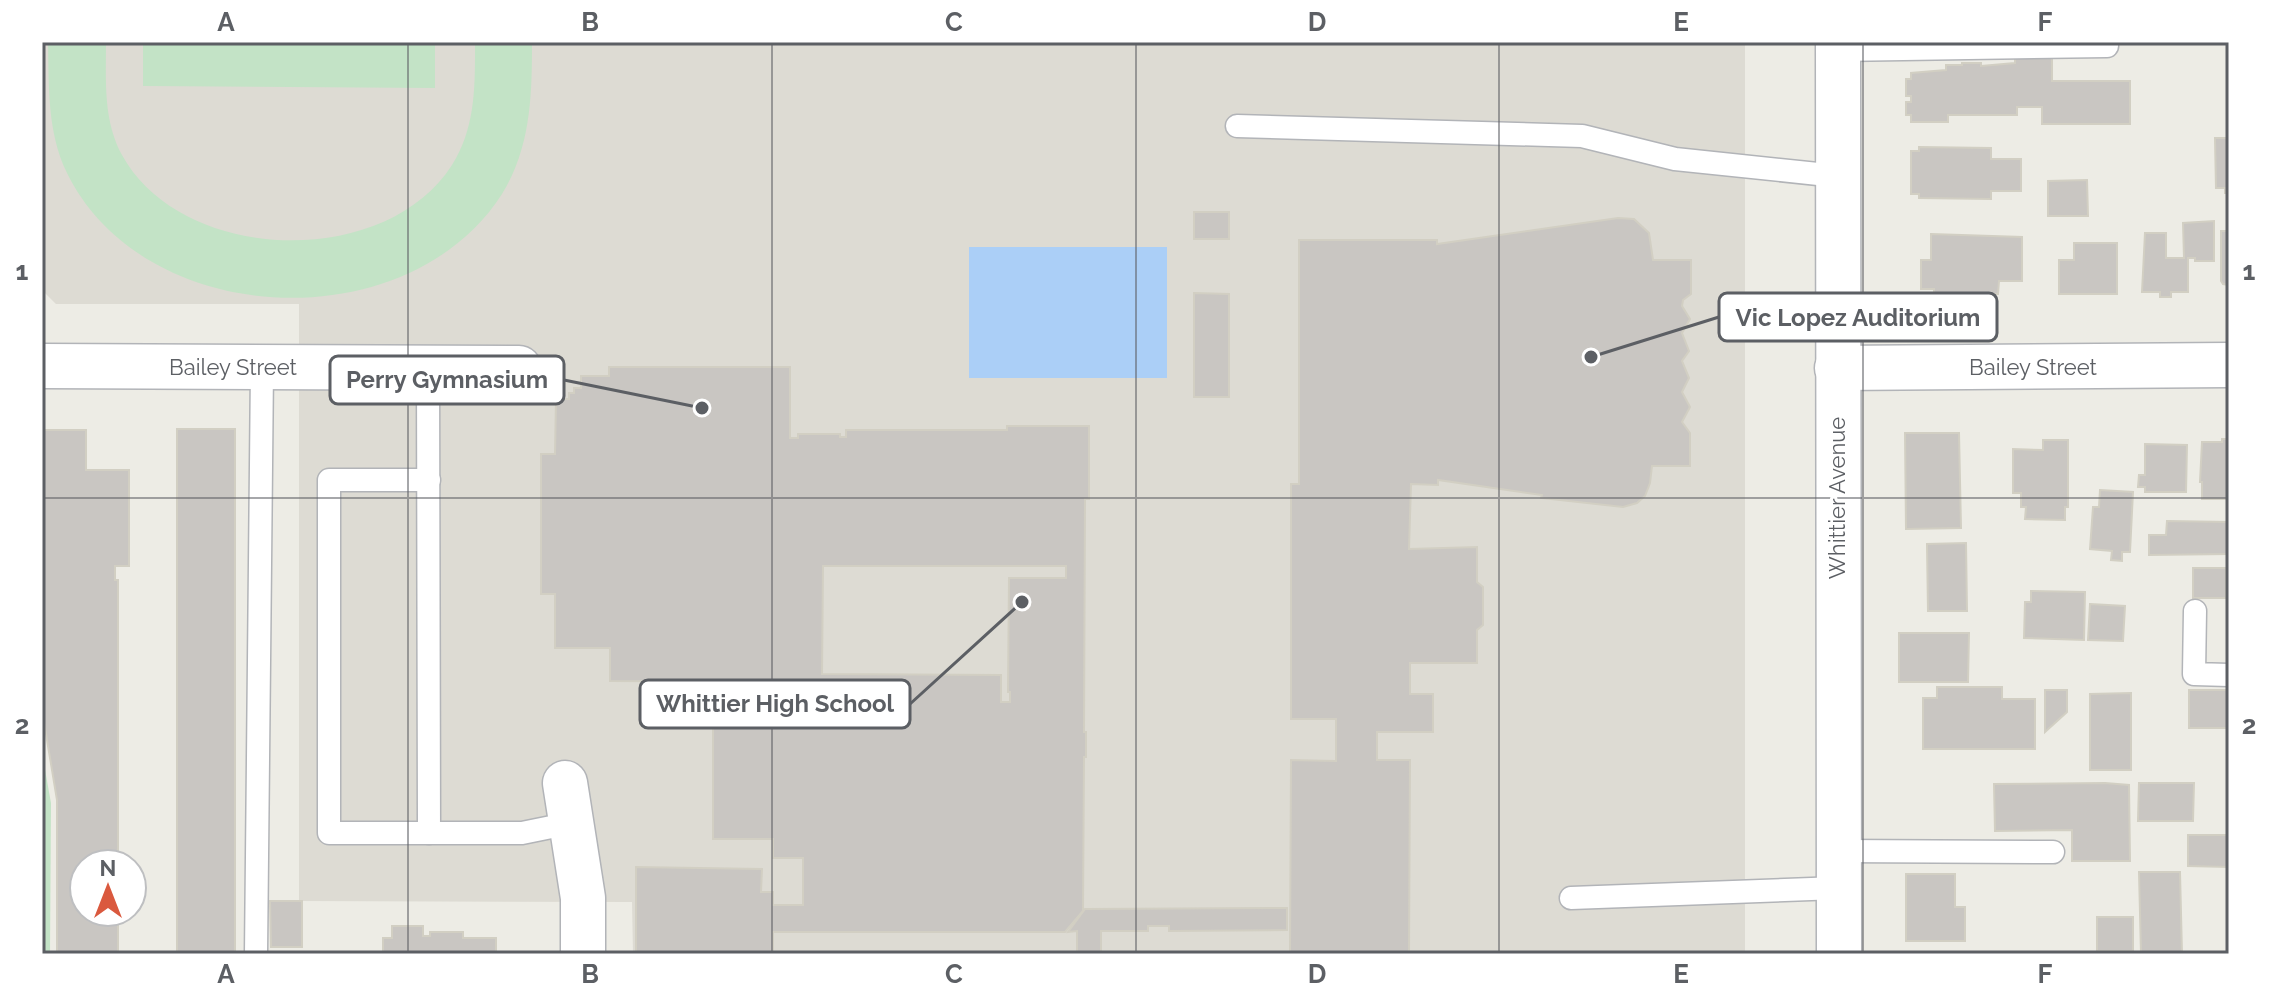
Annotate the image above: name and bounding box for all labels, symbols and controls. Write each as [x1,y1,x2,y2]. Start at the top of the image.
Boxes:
text: A [217,7,235,37]
text: B [581,7,599,37]
text: C [945,7,963,37]
text: D [1308,7,1326,37]
text: E [1673,7,1689,37]
text: F [2038,7,2053,37]
text: 1 [16,256,29,286]
text: 1 [2243,256,2256,286]
callout: Vic Lopez Auditorium [1719,293,1997,341]
text: Vic Lopez Auditorium [1736,303,1980,332]
street label: Bailey Street [169,354,298,380]
street label: Bailey Street [1969,354,2098,380]
callout: Perry Gymnasium [330,356,564,404]
text: Perry Gymnasium [346,365,548,394]
street label: Whittier Avenue [1824,417,1850,579]
callout: Whittier High School [640,680,910,728]
text: Whittier High School [656,689,894,718]
text: 2 [15,710,29,740]
text: 2 [2242,710,2256,740]
north arrow [68,848,148,928]
text: N [100,855,116,881]
text: A [217,959,235,989]
text: B [581,959,599,989]
text: C [945,959,963,989]
text: D [1308,959,1326,989]
text: E [1673,959,1689,989]
text: F [2038,959,2053,989]

